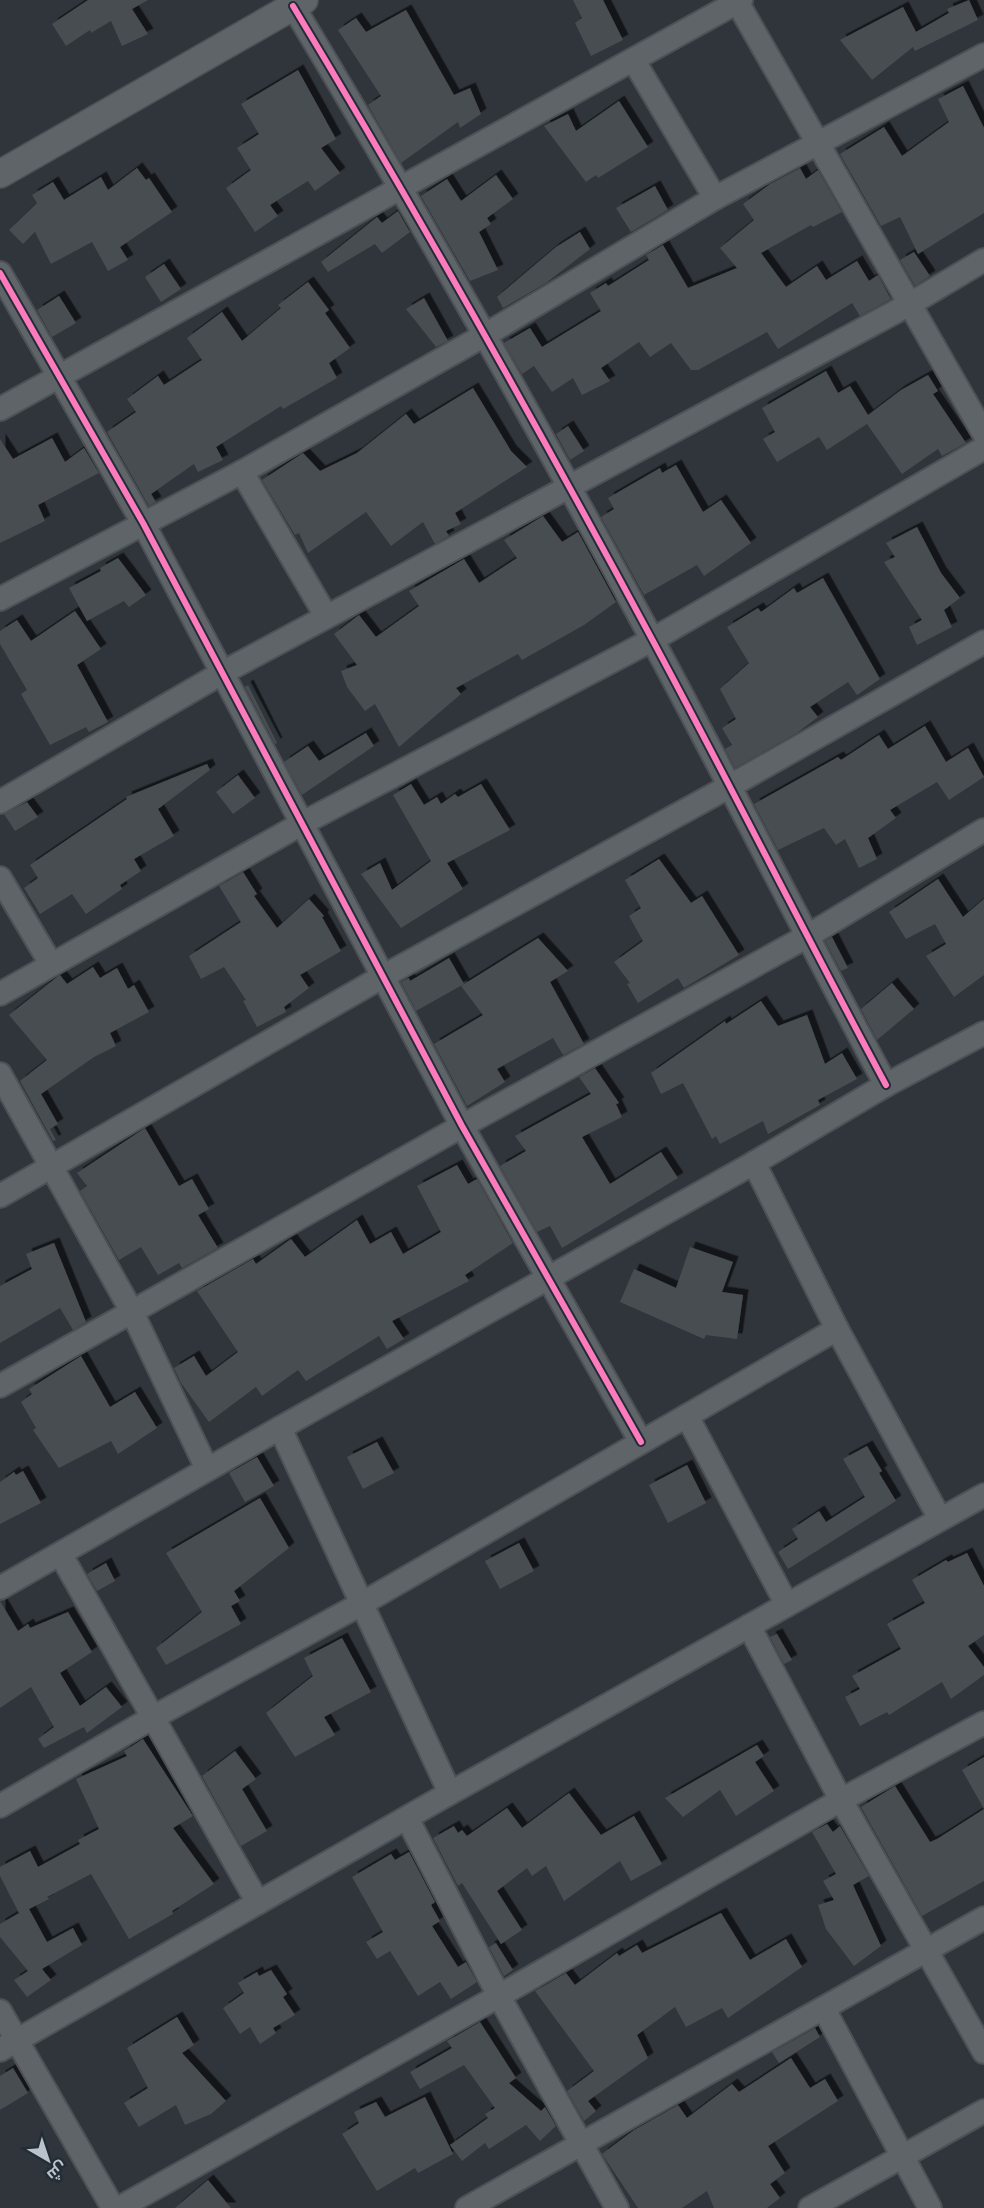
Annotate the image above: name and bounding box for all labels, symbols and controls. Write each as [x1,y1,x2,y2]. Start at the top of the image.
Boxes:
north arrow [18,2130,78,2190]
text: ش [43,2157,71,2185]

